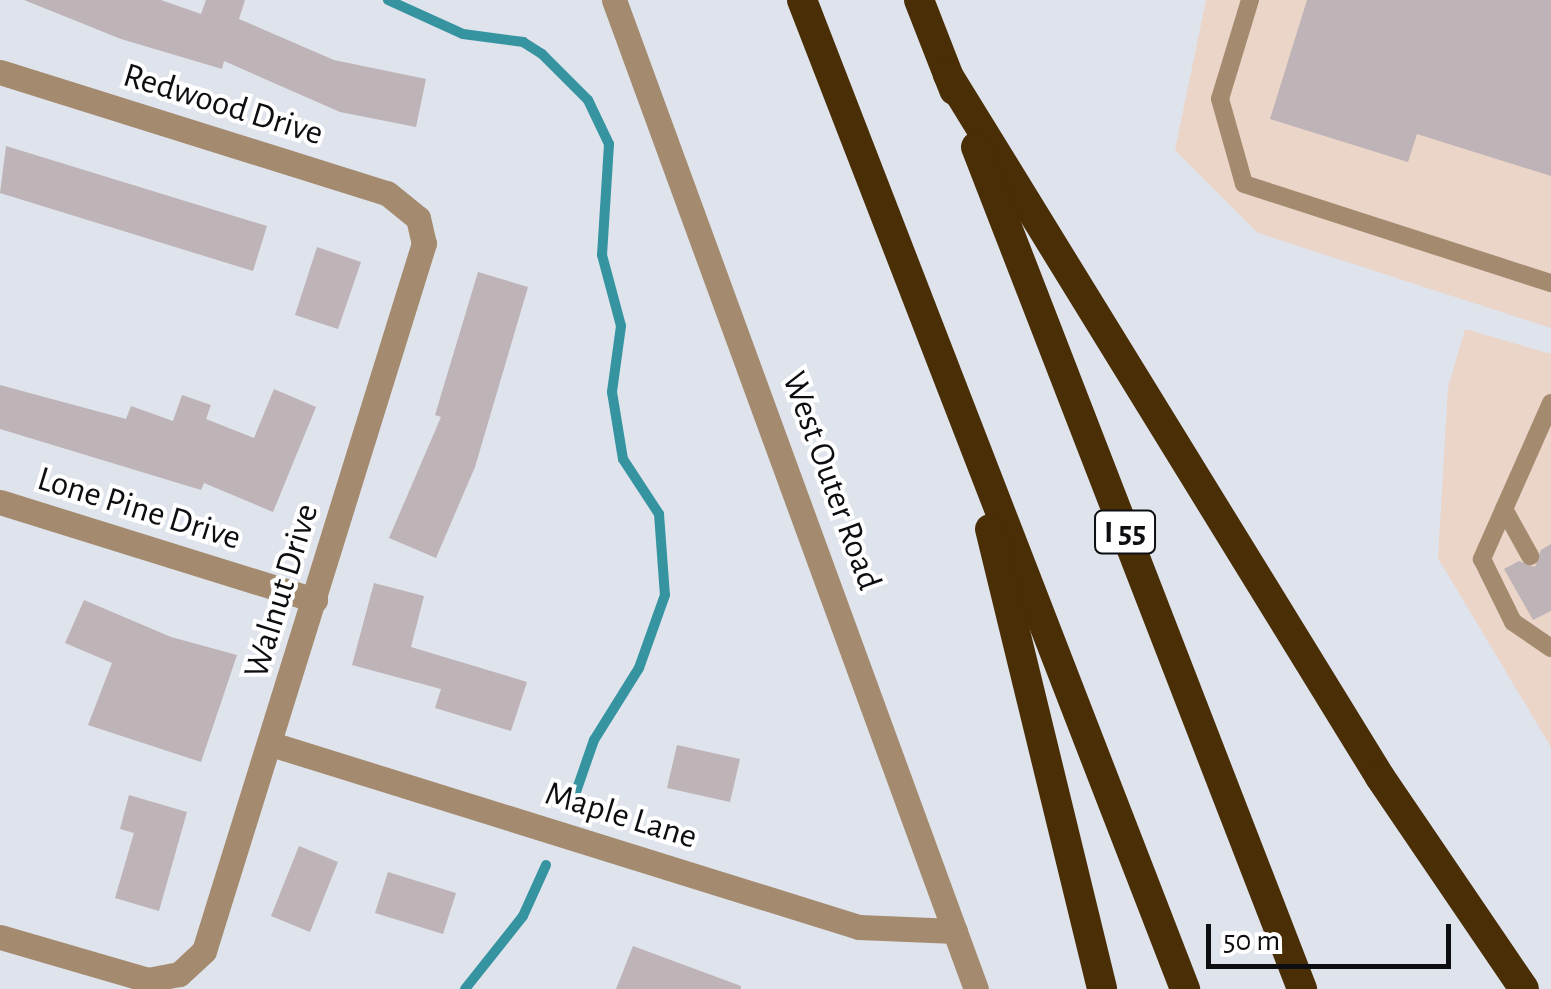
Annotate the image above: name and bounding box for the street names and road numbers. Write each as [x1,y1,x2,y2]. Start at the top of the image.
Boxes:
street label: Redwood Drive [118,55,328,155]
street label: West Outer Road [772,366,890,596]
street label: Lone Pine Drive [32,458,246,560]
street label: Walnut Drive [236,499,328,683]
road number: I 55 [1092,505,1158,559]
street label: Maple Lane [540,773,702,859]

